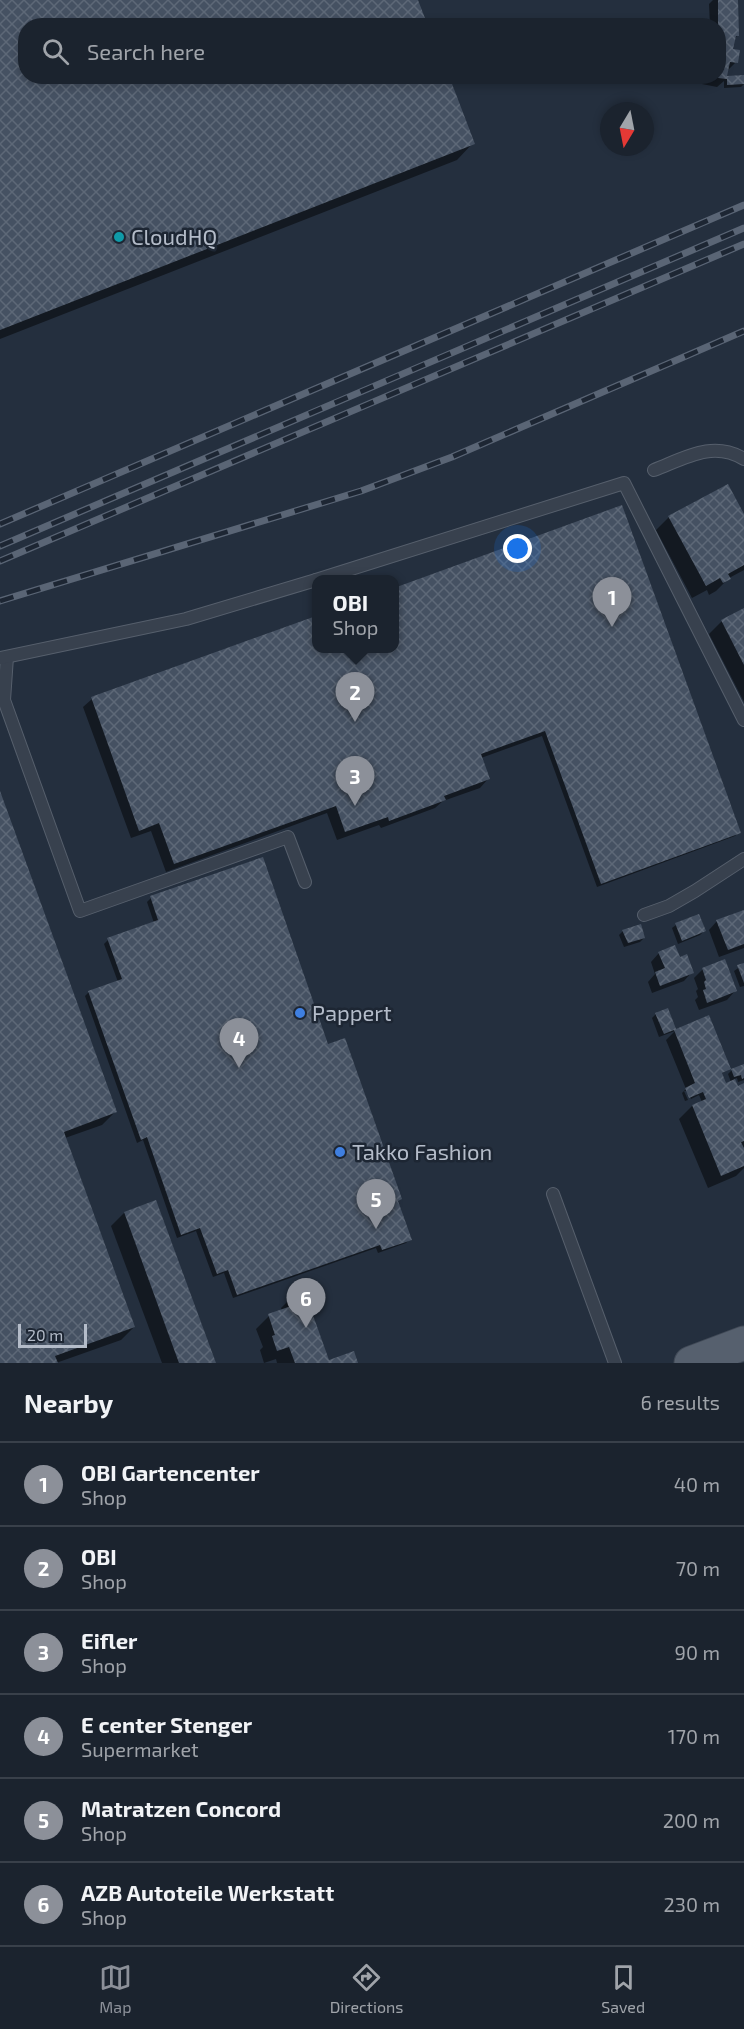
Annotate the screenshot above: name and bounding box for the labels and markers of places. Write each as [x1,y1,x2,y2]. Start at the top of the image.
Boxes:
place label: CloudHQ [131,223,217,250]
marker: CloudHQ [112,230,126,244]
pin: 1 [592,578,632,627]
pin: 2 [336,672,374,722]
pin: 3 [336,756,374,806]
place label: Pappert [312,999,392,1025]
marker: Pappert [293,1006,307,1020]
pin: 4 [220,1018,258,1068]
place label: Takko Fashion [352,1138,492,1164]
marker: Takko Fashion [333,1145,347,1159]
pin: 5 [356,1180,395,1229]
pin: 6 [286,1278,326,1328]

